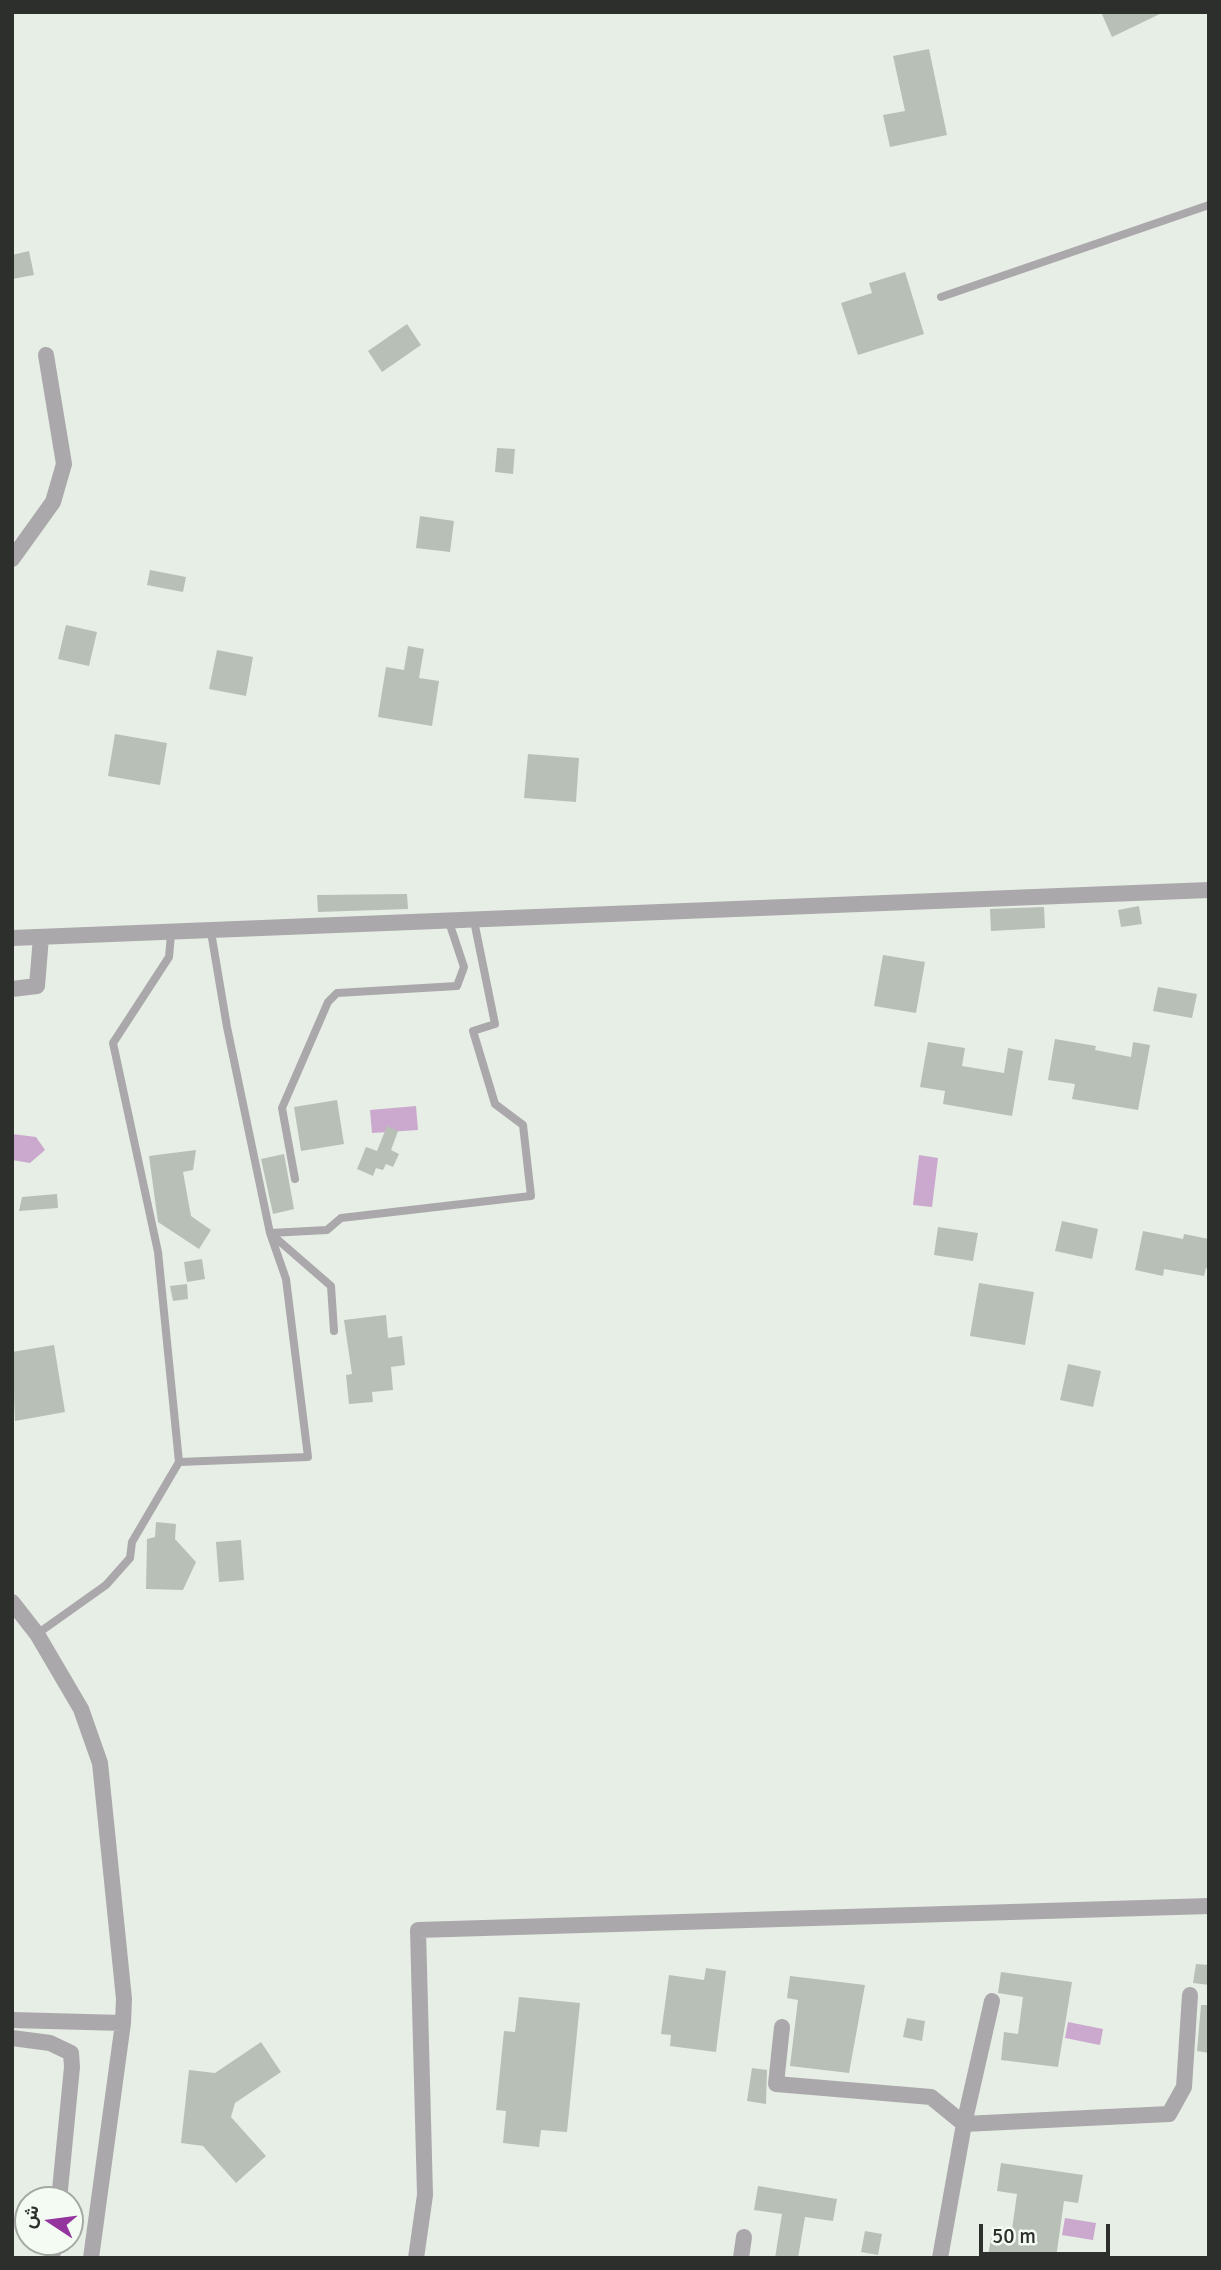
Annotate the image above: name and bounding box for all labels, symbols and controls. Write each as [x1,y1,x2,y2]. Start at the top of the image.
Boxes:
north arrow [14,2186,84,2256]
text: ش [16,2203,45,2231]
scale bar [983,2210,1114,2254]
text: 50 m [992,2223,1036,2249]

